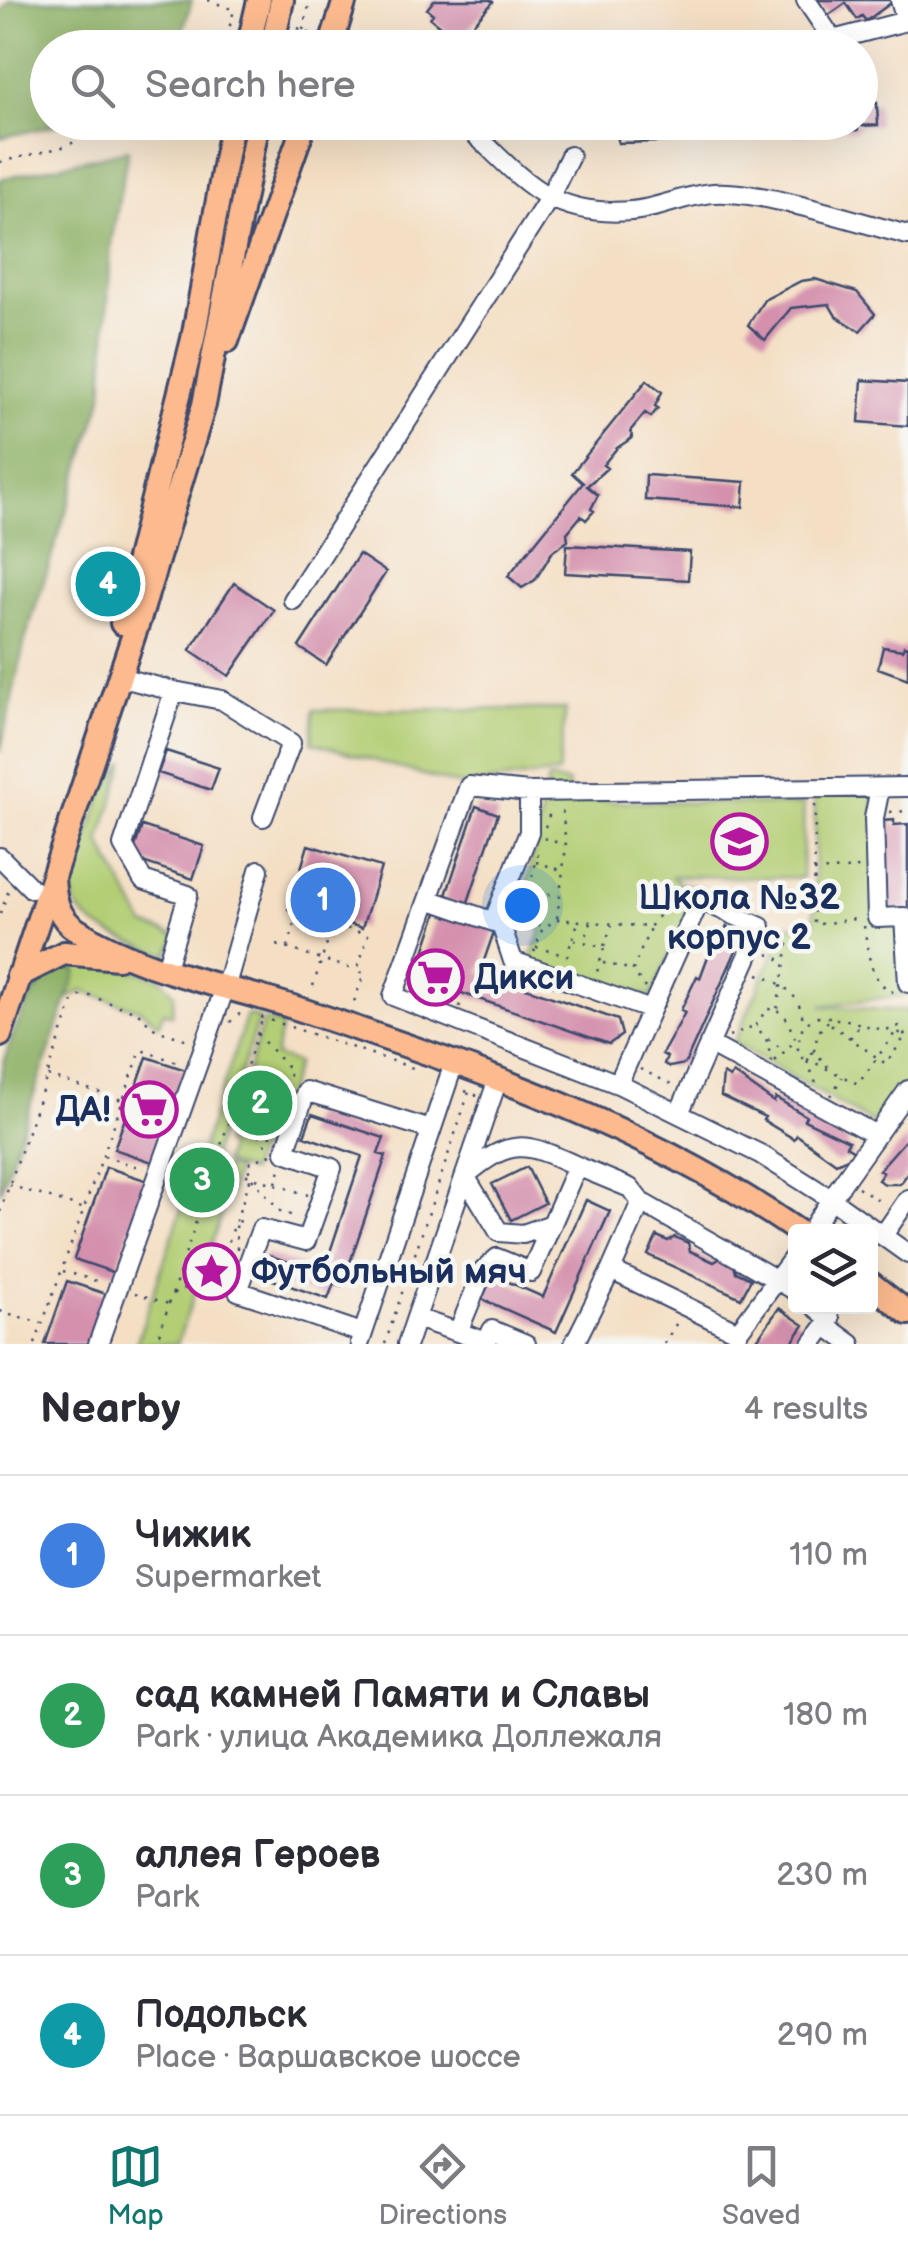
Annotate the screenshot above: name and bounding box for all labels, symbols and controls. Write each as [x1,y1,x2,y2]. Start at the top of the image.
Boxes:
search box [30,30,878,140]
icon: search [65,58,120,113]
text: Search here [145,63,356,108]
pin: 4 [76,546,140,622]
school or university icon: Школа №32 корпус 2 [709,811,769,871]
pin: 1 [290,862,356,938]
place label: Школа №32 корпус 2 [638,877,840,960]
your location [497,880,548,931]
supermarket icon: Дикси [405,947,465,1007]
place label: Дикси [474,957,574,1000]
pin: 2 [228,1066,292,1140]
supermarket icon: ДА! [120,1079,180,1139]
place label: ДА! [55,1089,111,1132]
pin: 3 [170,1142,234,1218]
map controls [788,1224,878,1314]
button: layers [788,1224,878,1314]
place icon: Футбольный мяч [182,1241,242,1301]
place label: Футбольный мяч [251,1251,527,1294]
text: Nearby [40,1384,180,1435]
text: 4 results [744,1390,868,1429]
text: Чижик [135,1513,251,1558]
text: 1 [66,1536,79,1575]
text: 110 m [789,1536,868,1575]
text: Supermarket [135,1558,321,1597]
text: сад камней Памяти и Славы [135,1673,650,1718]
text: 2 [63,1696,82,1735]
text: 180 m [783,1696,868,1735]
text: Park · улица Академика Доллежаля [135,1718,662,1757]
text: аллея Героев [135,1833,380,1878]
text: 3 [63,1856,82,1895]
text: 230 m [776,1856,868,1895]
text: Park [135,1878,199,1917]
text: Подольск [135,1993,307,2038]
text: 4 [63,2016,82,2055]
text: 290 m [777,2016,868,2055]
text: Place · Варшавское шоссе [135,2038,521,2077]
tab: Map [107,2139,164,2232]
tab: Directions [378,2139,507,2232]
tab: Saved [722,2139,801,2232]

